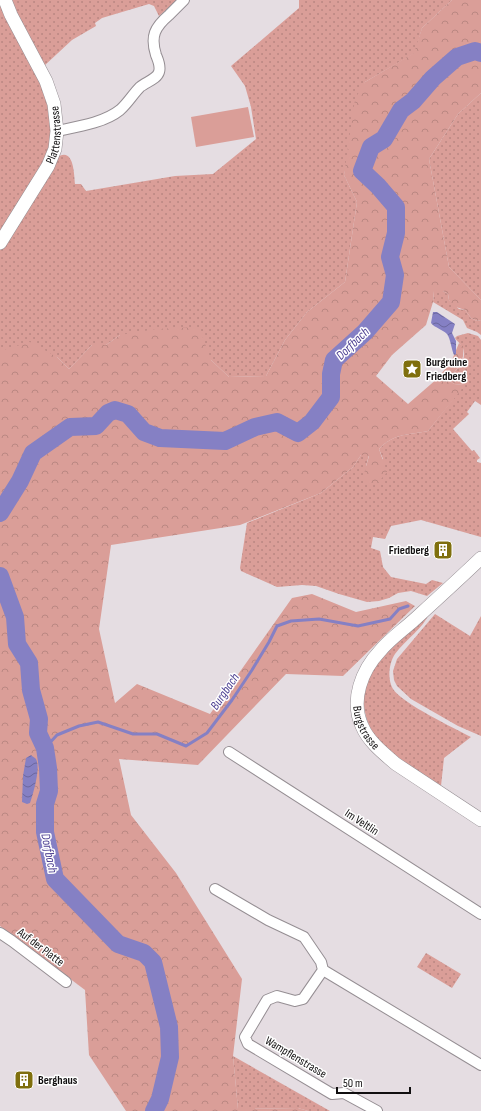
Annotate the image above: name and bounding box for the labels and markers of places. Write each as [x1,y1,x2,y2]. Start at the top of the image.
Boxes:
place label: Burgruine Friedberg [426,355,467,384]
place icon: Burgruine Friedberg [401,358,423,380]
building icon: Friedberg [432,539,454,561]
place label: Friedberg [389,543,429,558]
building icon: Berghaus [13,1069,35,1091]
place label: Berghaus [38,1073,78,1088]

